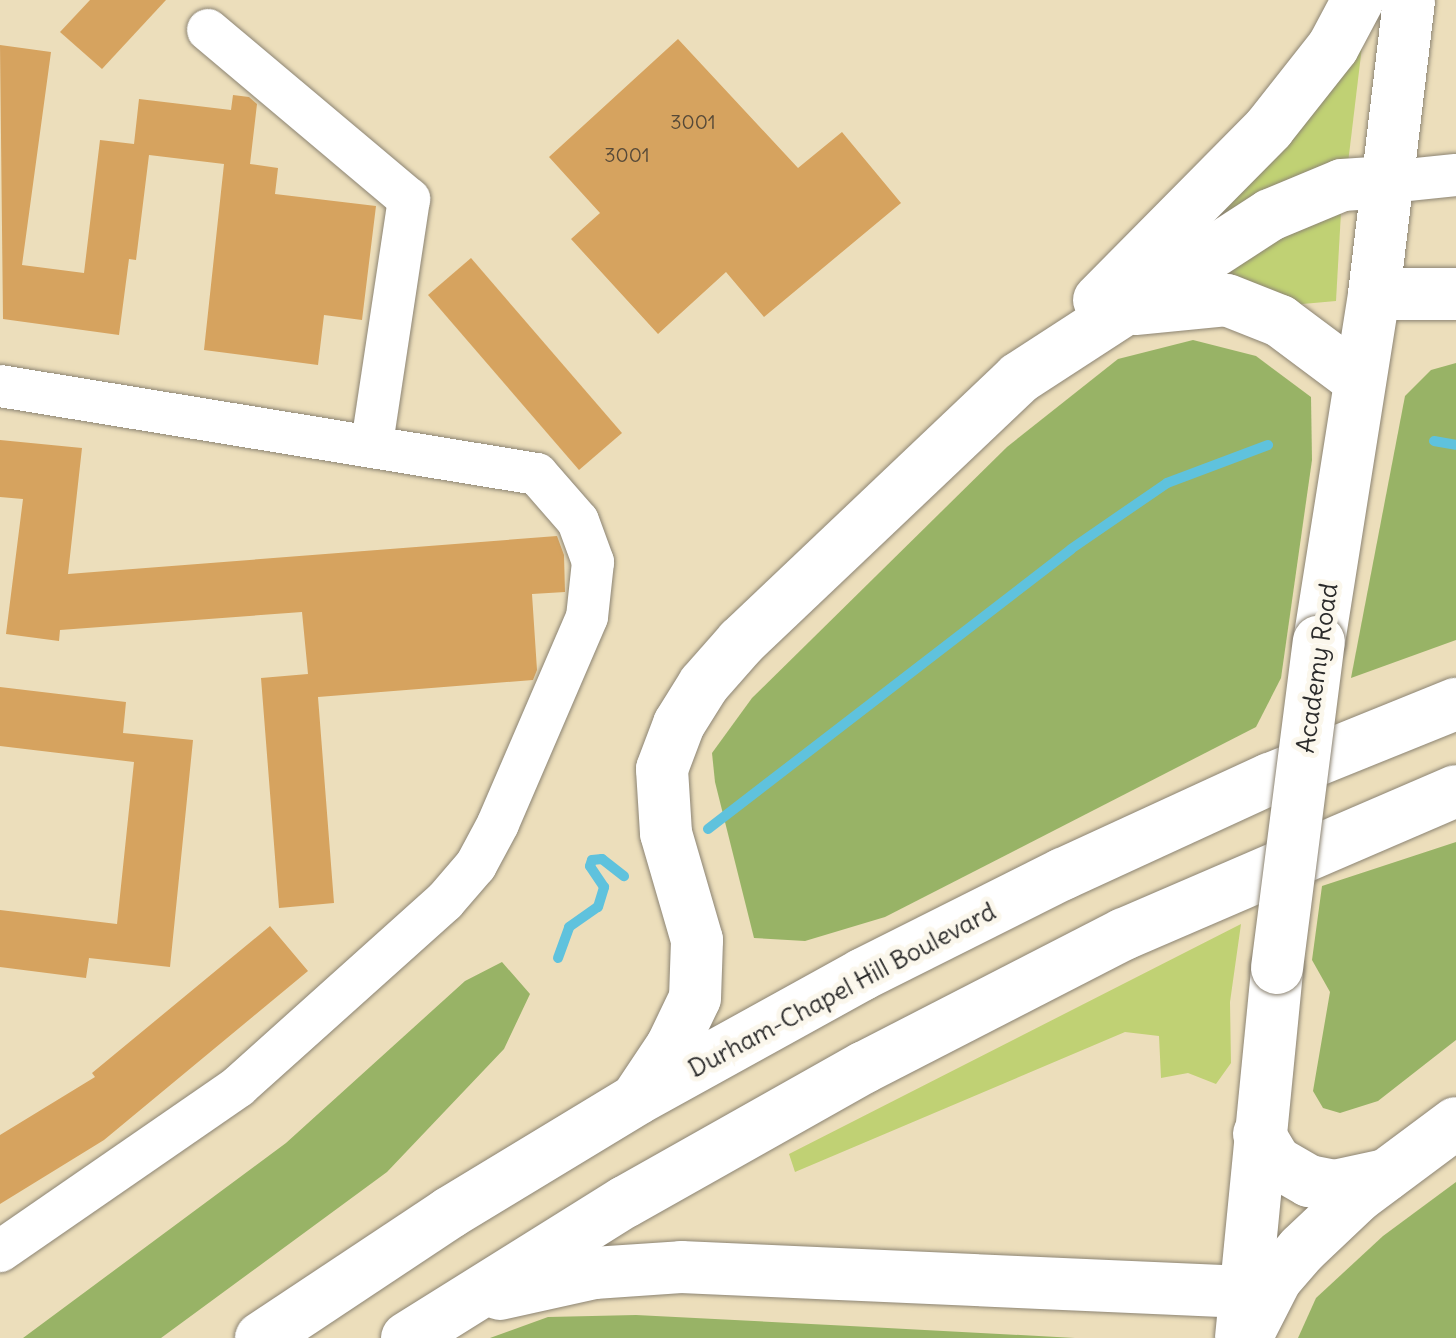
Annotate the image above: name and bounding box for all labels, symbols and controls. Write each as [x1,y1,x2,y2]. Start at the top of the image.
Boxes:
house number: 3001 [670,109,716,133]
house number: 3001 [604,142,650,166]
street label: Academy Road [1290,581,1344,755]
street label: Durham-Chapel Hill Boulevard [683,896,1001,1084]

